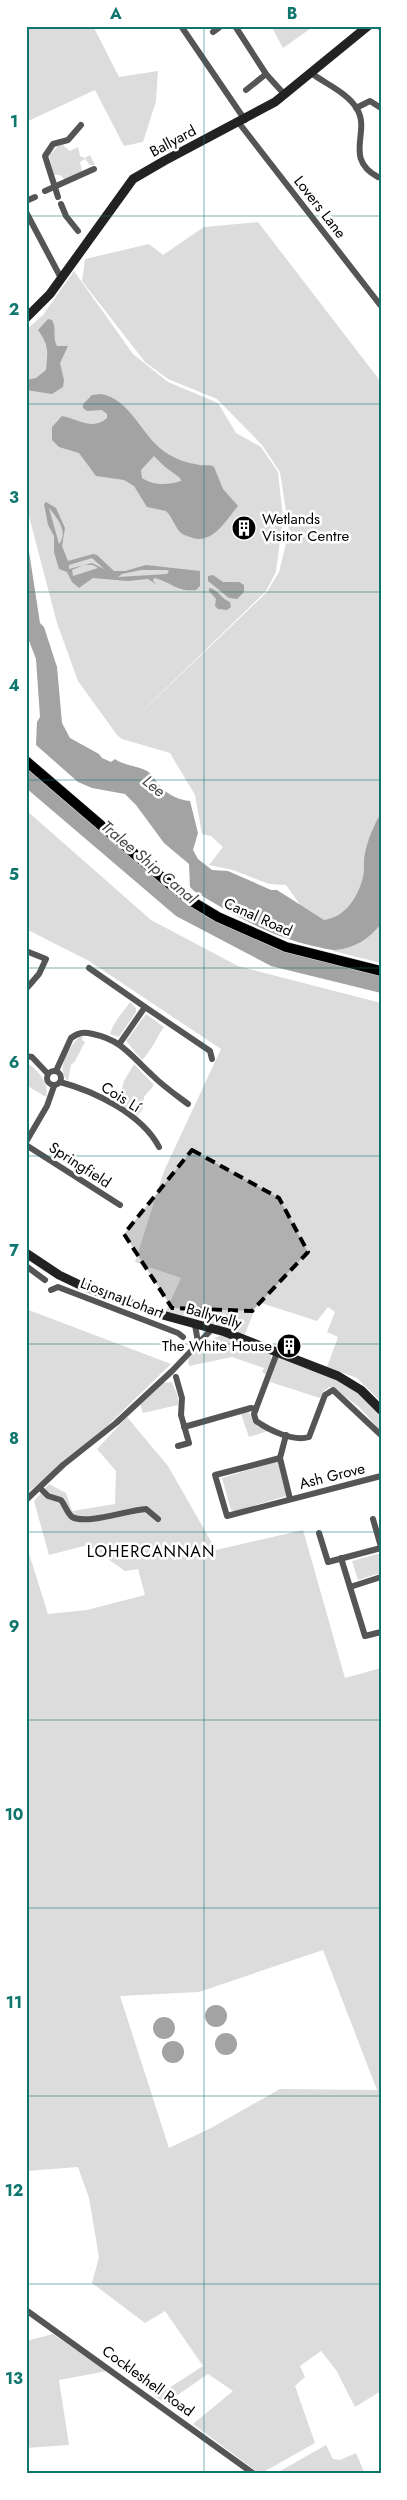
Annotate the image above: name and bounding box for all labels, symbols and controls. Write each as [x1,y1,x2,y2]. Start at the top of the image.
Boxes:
text: A [109,2,122,25]
text: B [287,2,297,25]
text: 1 [10,110,18,133]
street label: Ballyard [146,120,200,162]
street label: Lovers Lane [289,171,352,243]
text: 2 [9,298,19,321]
text: 3 [9,486,19,509]
place label: Wetlands Visitor Centre [262,508,350,547]
building icon: Wetlands Visitor Centre [231,515,257,541]
text: 4 [8,674,20,697]
water label: Lee [138,770,170,802]
water label: Tralee Ship Canal [96,815,203,910]
text: 5 [9,863,19,886]
street label: Canal Road [220,892,296,942]
text: 6 [9,1051,19,1074]
street label: Cois Lí [97,1076,146,1118]
street label: Springfield [45,1137,115,1193]
text: 7 [9,1239,19,1262]
street label: Lios na Lohart [77,1272,167,1324]
street label: Ballyvelly [184,1298,245,1335]
building icon: The White House [276,1333,302,1359]
place label: The White House [162,1335,272,1357]
text: 8 [9,1427,19,1450]
street label: Ash Grove [297,1457,367,1495]
district label: LOHERCANNAN [87,1540,215,1563]
text: 9 [9,1615,19,1638]
text: 10 [5,1803,23,1826]
text: 11 [6,1991,22,2014]
text: 12 [5,2179,23,2202]
street label: Cockleshell Road [98,2340,198,2422]
text: 13 [5,2367,23,2390]

